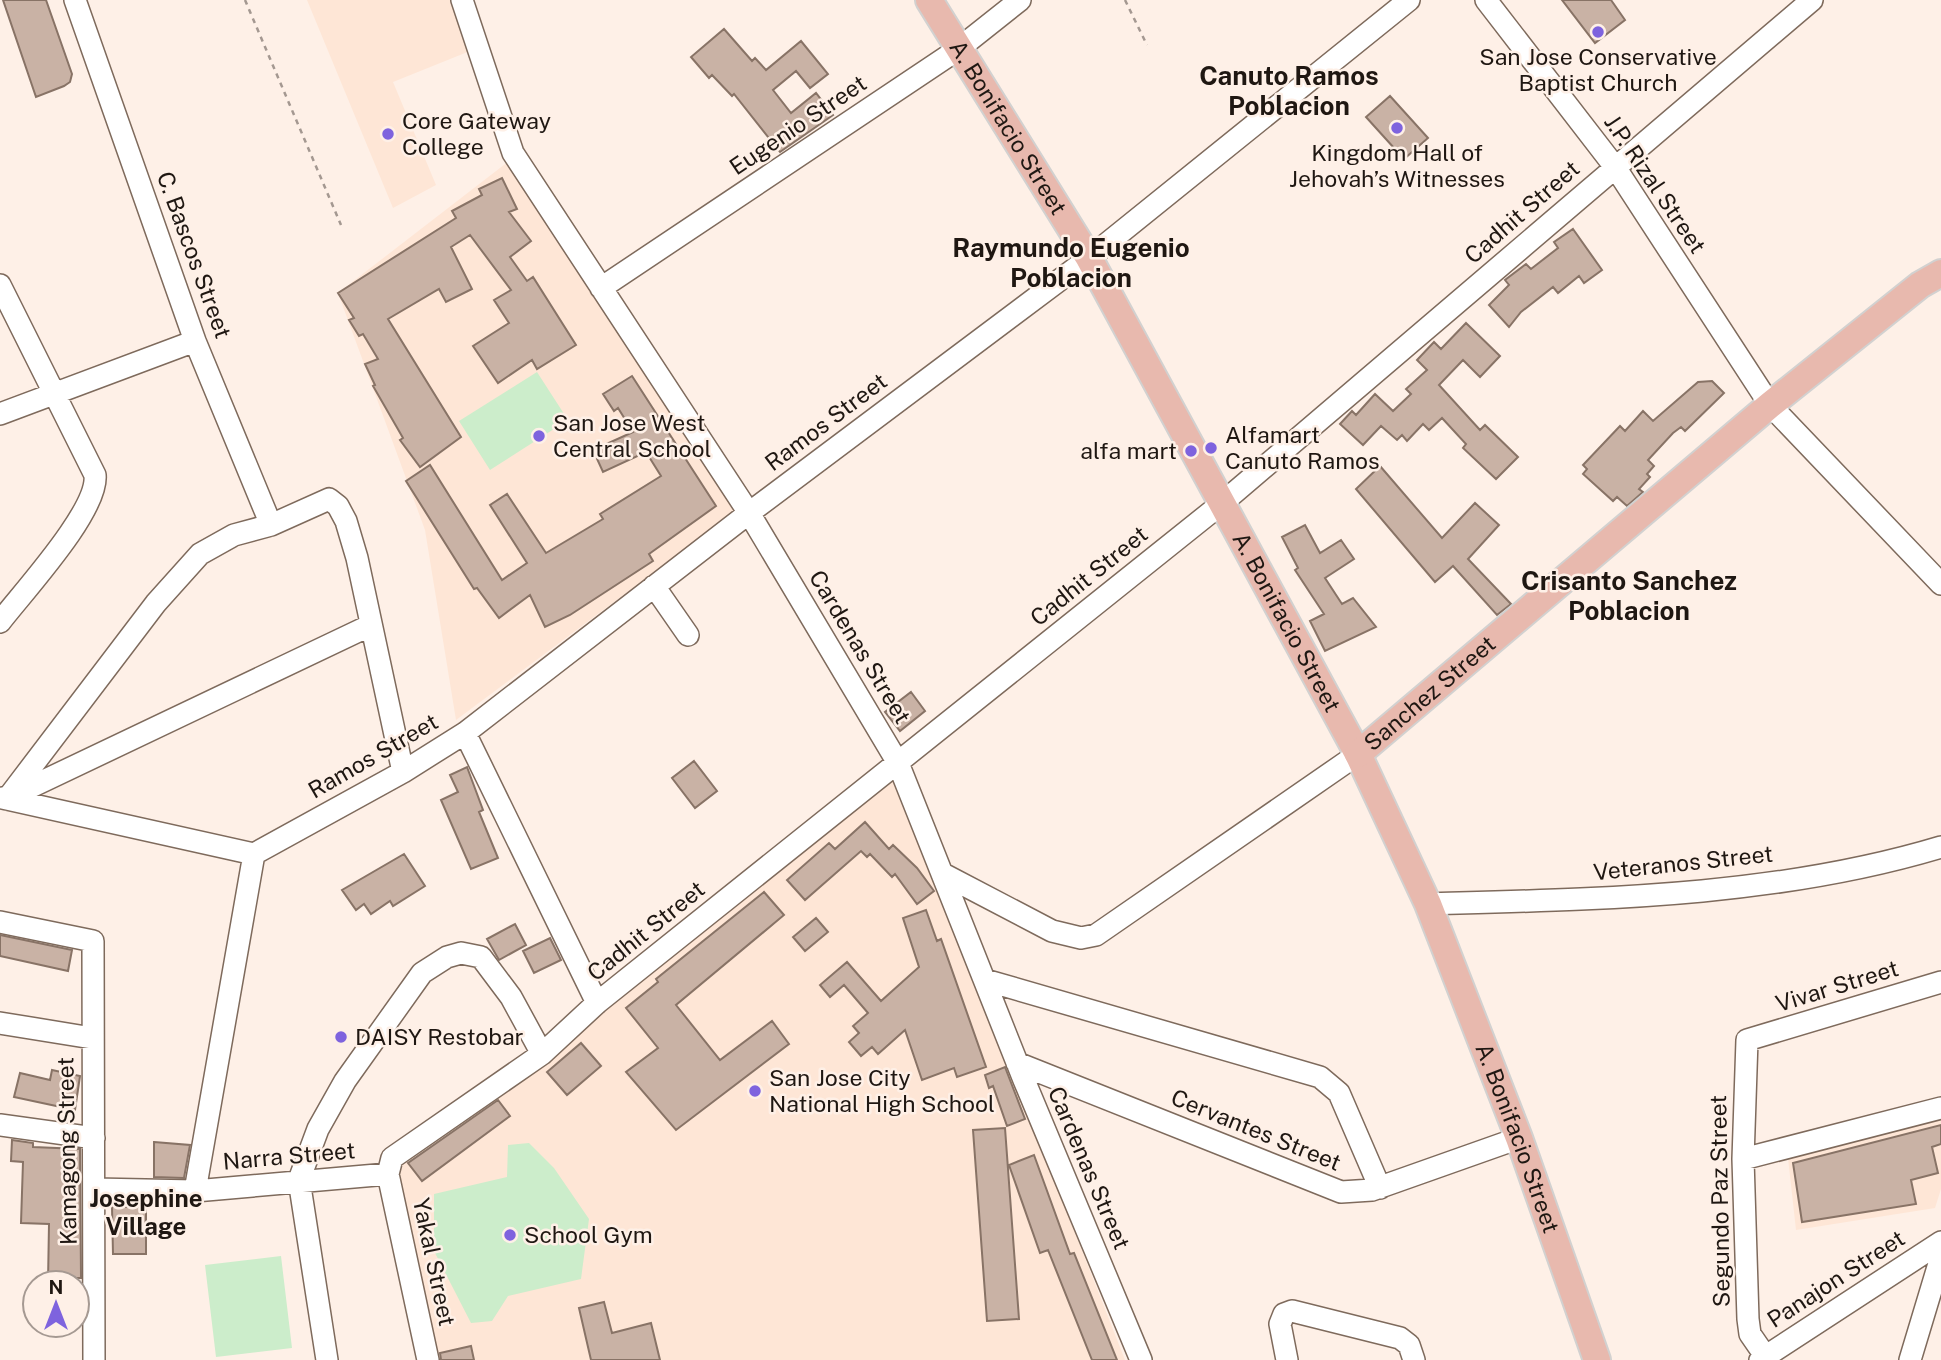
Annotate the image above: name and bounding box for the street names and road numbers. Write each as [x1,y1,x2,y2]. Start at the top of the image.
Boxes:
street label: A. Bonifacio Street [944,35,1073,219]
street label: Eugenio Street [724,69,871,180]
street label: J.P. Rizal Street [1599,109,1712,258]
street label: Cadhit Street [1459,155,1584,269]
street label: C. Bascos Street [152,168,237,342]
street label: Ramos Street [760,367,892,476]
street label: Cadhit Street [1025,520,1153,631]
street label: A. Bonifacio Street [1227,528,1347,716]
street label: Cardenas Street [804,565,917,728]
street label: Sanchez Street [1358,630,1501,756]
street label: Ramos Street [303,708,442,804]
street label: Veteranos Street [1592,840,1774,885]
street label: Cadhit Street [582,875,710,986]
street label: Vivar Street [1772,954,1902,1017]
street label: A. Bonifacio Street [1470,1039,1565,1236]
street label: Kamagong Street [51,1057,82,1245]
street label: Cardenas Street [1043,1082,1136,1253]
street label: Cervantes Street [1167,1083,1345,1176]
street label: Segundo Paz Street [1704,1095,1735,1307]
street label: Narra Street [222,1136,356,1175]
street label: Yakal Street [408,1195,461,1328]
street label: Panajon Street [1762,1224,1909,1333]

